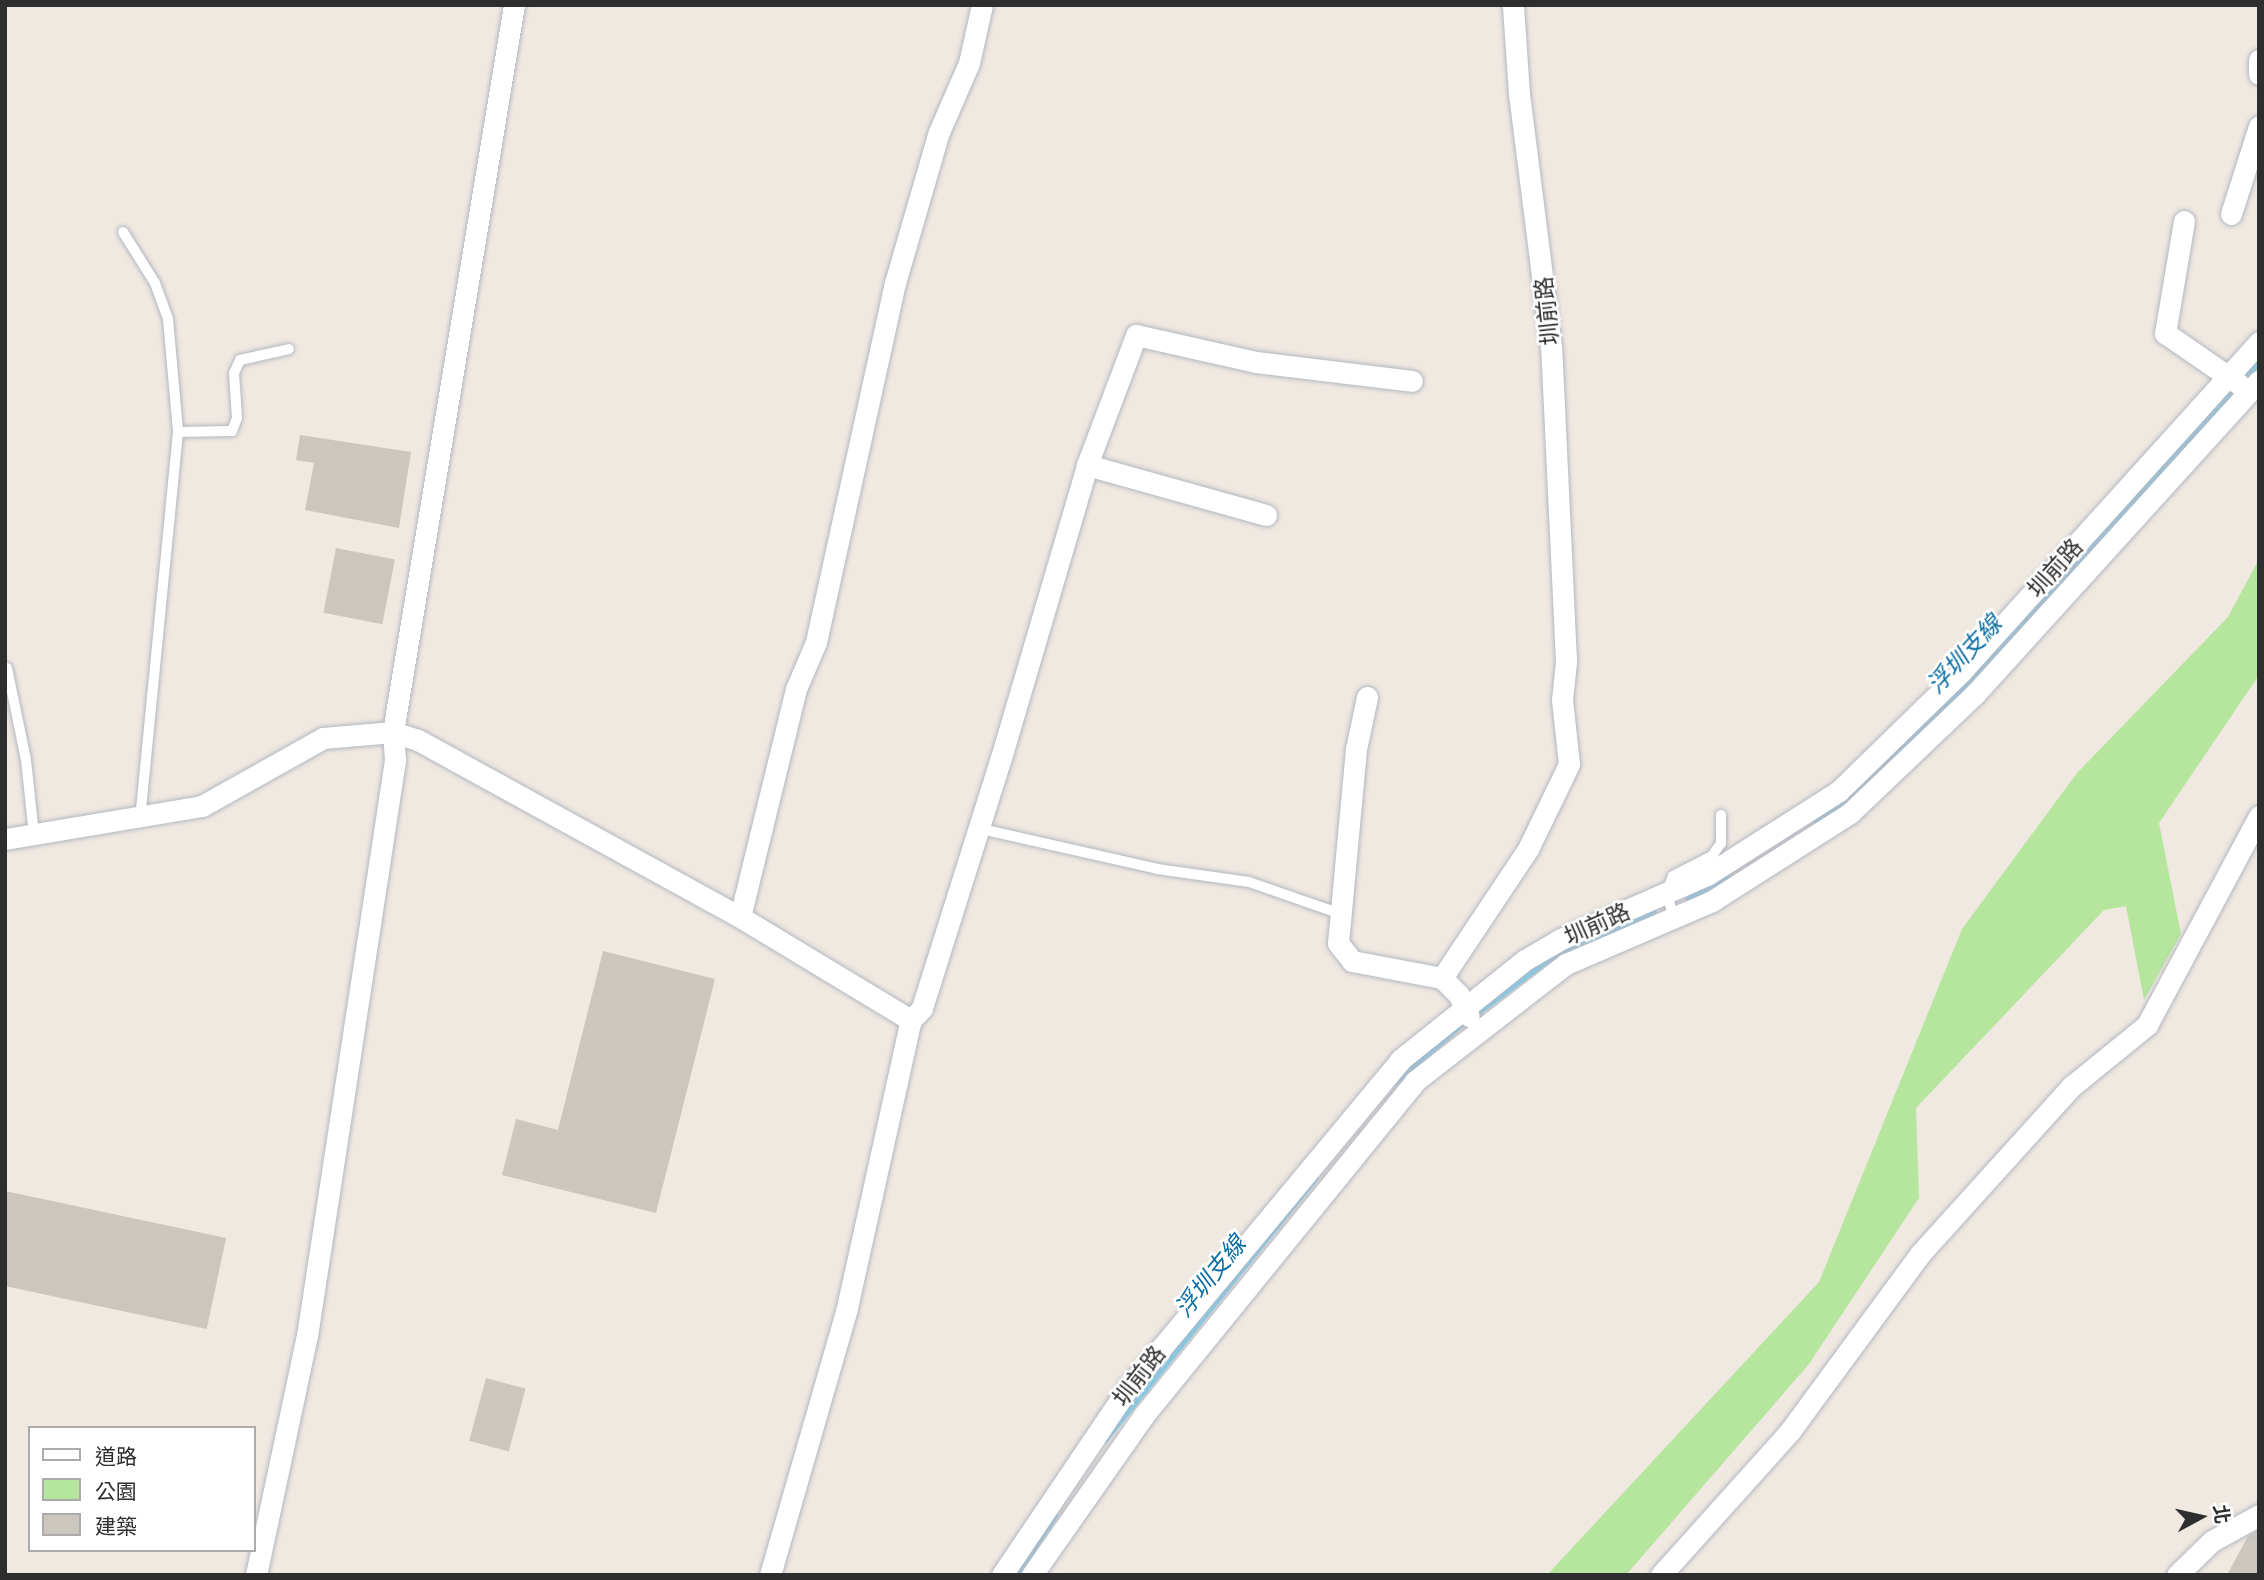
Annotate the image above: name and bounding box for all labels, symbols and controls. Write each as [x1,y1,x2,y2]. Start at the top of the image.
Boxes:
street label: 圳前路 [1530,275,1564,347]
street label: 圳前路 [2022,533,2088,603]
water label: 浮圳支線 [1922,610,2008,700]
street label: 圳前路 [1560,897,1634,951]
water label: 浮圳支線 [1170,1231,1252,1323]
street label: 圳前路 [1107,1340,1171,1412]
legend [28,1426,256,1552]
text: 道路 [95,1445,137,1469]
text: 公園 [95,1480,137,1504]
north arrow [2166,1482,2236,1552]
text: 北 [2210,1503,2234,1525]
text: 建築 [95,1515,137,1539]

